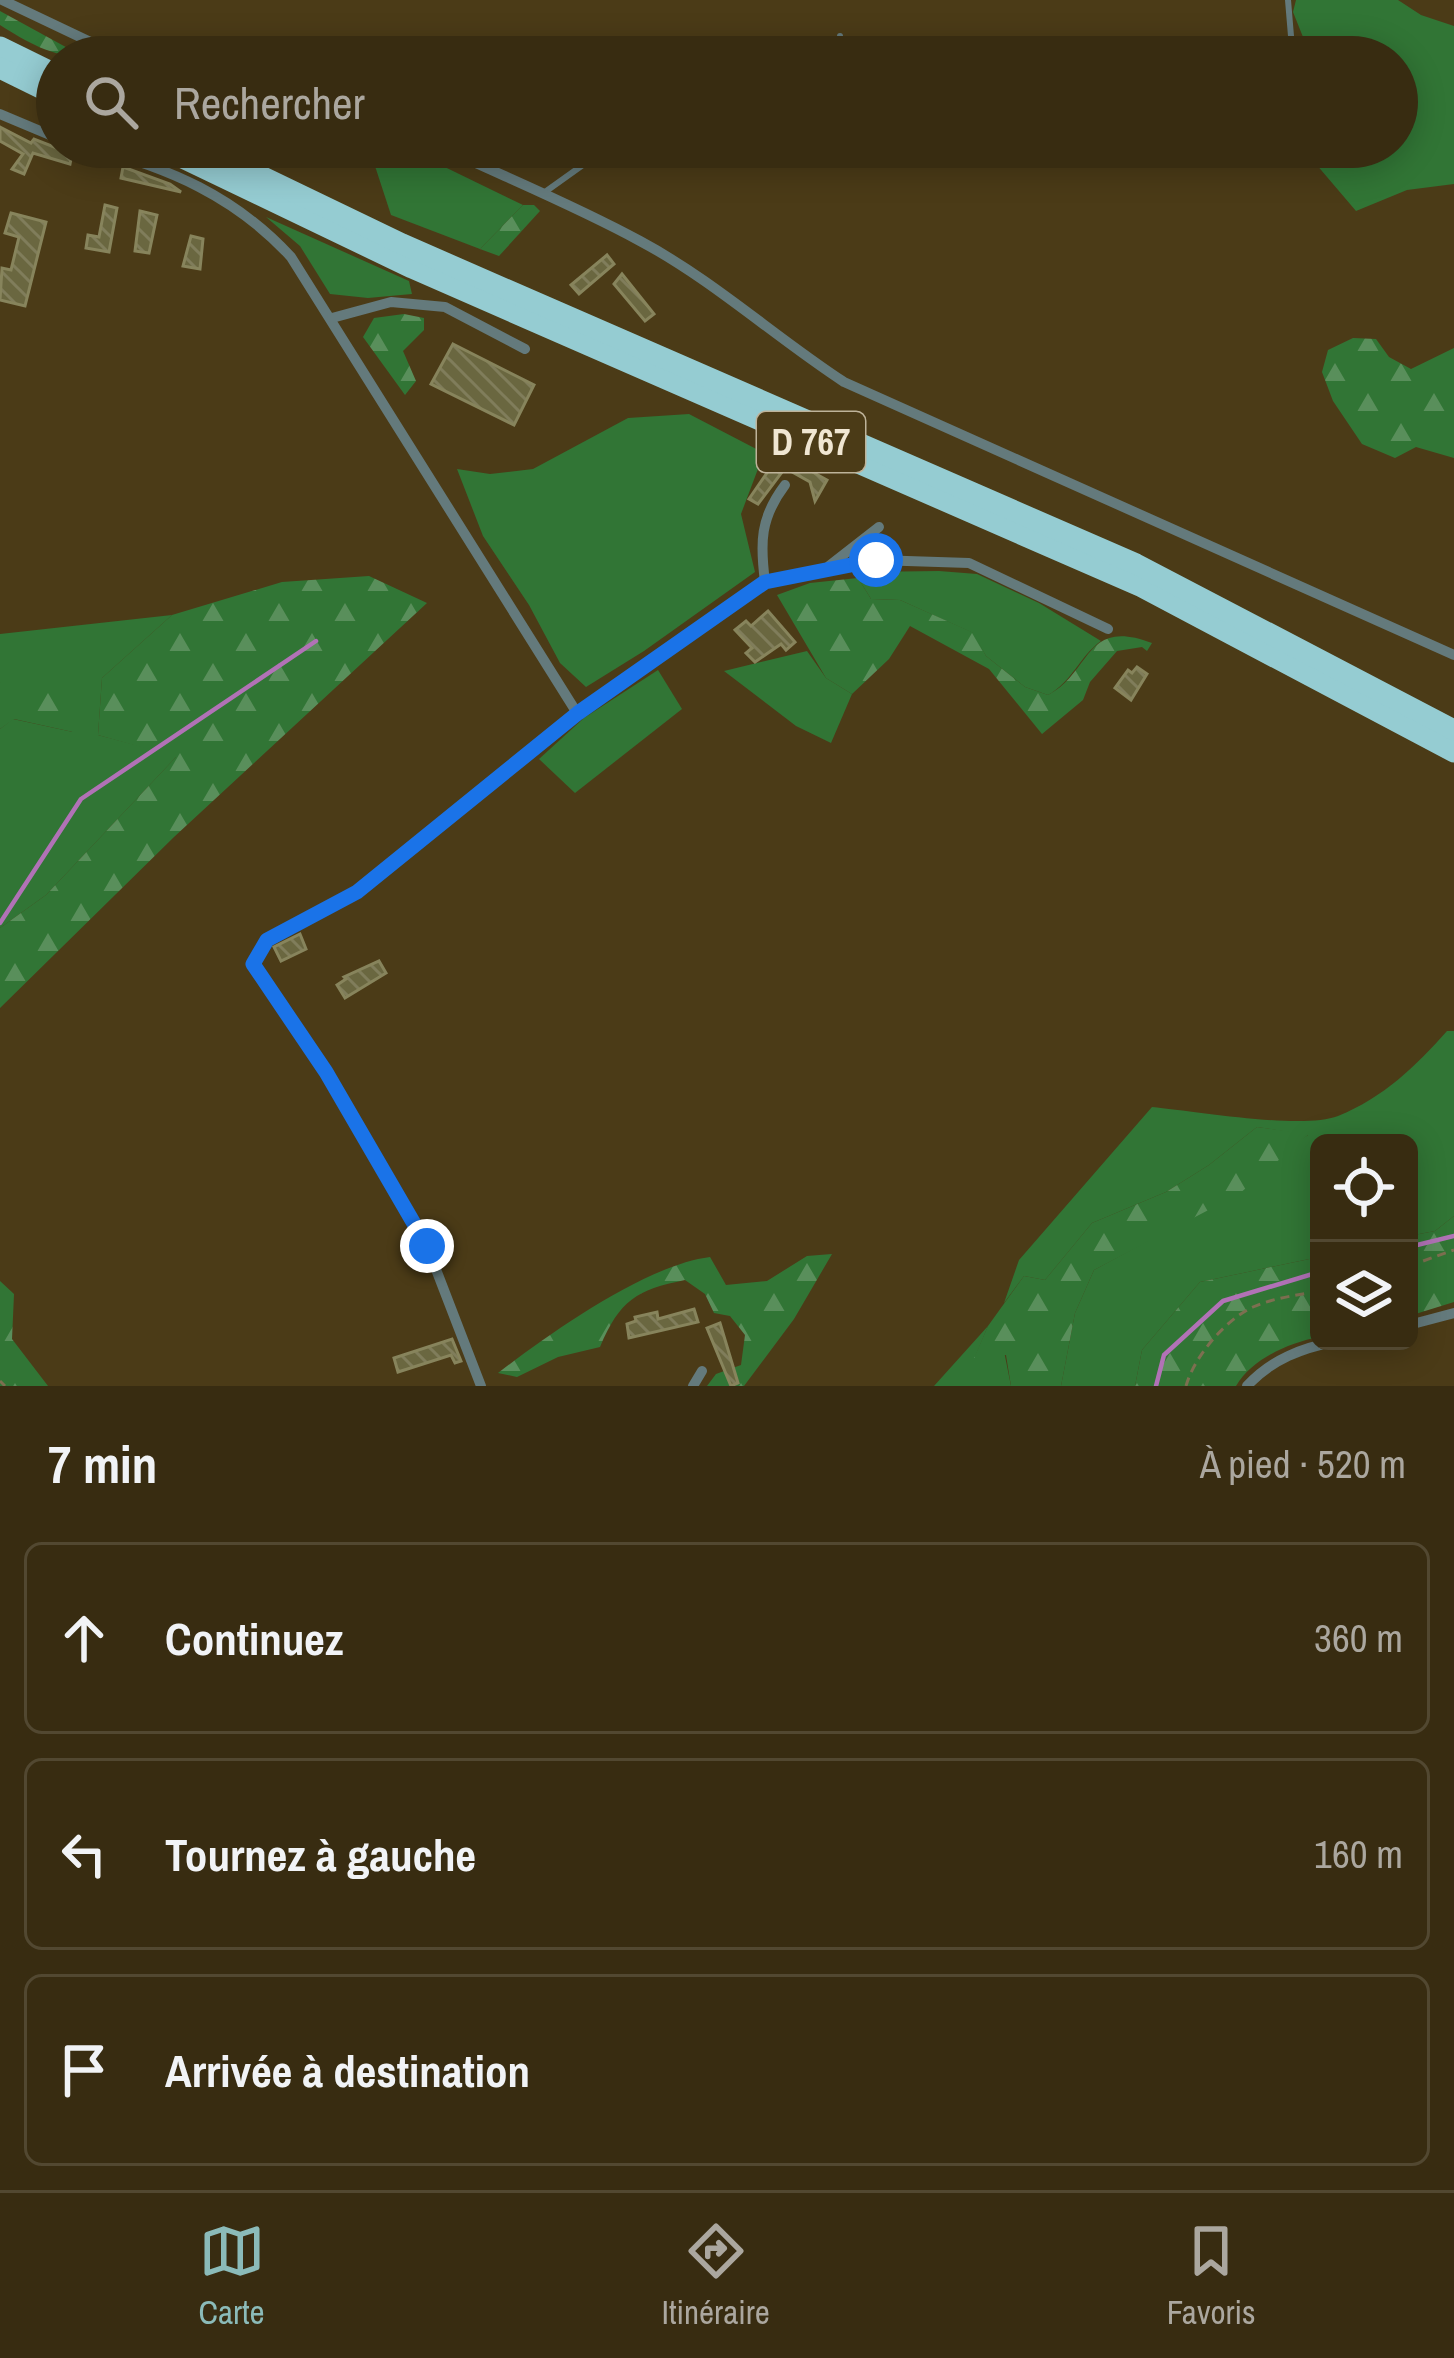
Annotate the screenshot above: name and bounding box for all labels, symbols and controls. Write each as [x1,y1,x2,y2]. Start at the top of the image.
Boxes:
search box [36,36,1418,168]
icon: search [78,69,144,135]
text: Rechercher [174,72,365,133]
road number: D 767 [757,412,865,472]
route start [849,533,903,587]
map controls [1310,1134,1418,1350]
button: locate [1310,1134,1418,1242]
route end [400,1219,454,1273]
button: layers [1310,1242,1418,1350]
text: 7 min [48,1430,157,1499]
text: À pied · 520 m [1200,1438,1406,1490]
icon: ahead [51,1605,117,1671]
text: Continuez [165,1608,343,1669]
text: 360 m [1314,1612,1403,1664]
icon: left [51,1821,117,1887]
text: Tournez à gauche [165,1824,476,1885]
text: 160 m [1314,1828,1403,1880]
icon: arrive [51,2037,117,2103]
text: Arrivée à destination [165,2040,530,2101]
tab: Carte [198,2218,265,2334]
tab: Itinéraire [661,2218,770,2334]
tab: Favoris [1167,2218,1256,2334]

